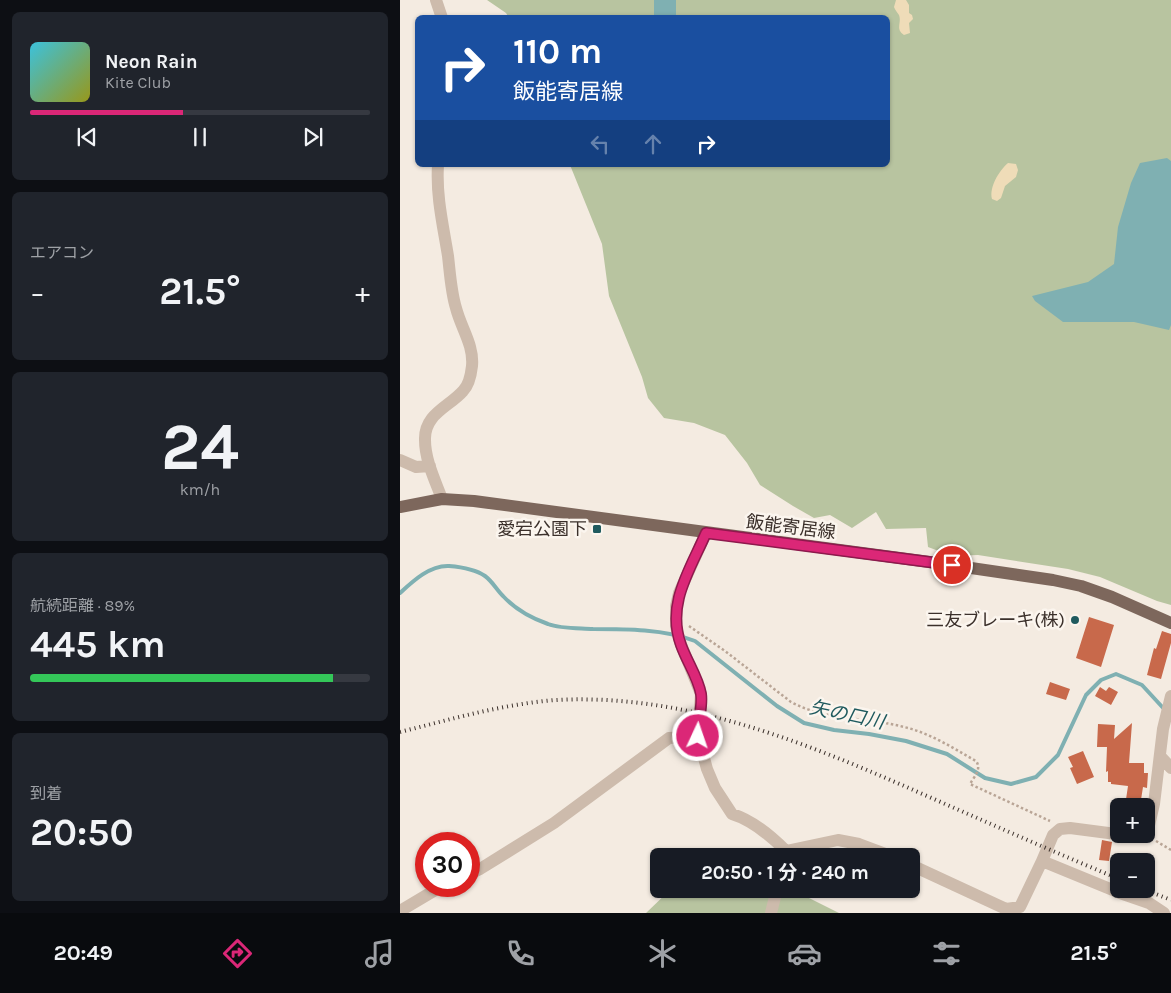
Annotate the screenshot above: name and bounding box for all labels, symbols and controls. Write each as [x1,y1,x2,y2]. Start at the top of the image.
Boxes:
text: 110 m [513,31,602,72]
icon: right [430,35,495,100]
text: Neon Rain [105,51,198,73]
text: Kite Club [105,73,171,92]
text: 飯能寄居線 [513,79,623,105]
icon: previous [73,123,101,151]
icon: pause [186,123,214,151]
icon: next [299,123,327,151]
icon: left [586,130,614,158]
icon: ahead [639,130,667,158]
icon: right [692,130,720,158]
text: エアコン [30,243,94,262]
text: 21.5° [159,269,241,314]
text: − [30,276,45,309]
text: + [355,276,370,309]
text: 24 [161,409,239,485]
text: km/h [180,480,220,499]
street label: 飯能寄居線 [745,511,837,543]
place label: 愛宕公園下 [497,518,587,540]
marker: 愛宕公園下 [591,523,603,535]
pin [931,544,973,586]
icon: arrive [938,551,966,579]
text: 航続距離 · 89% [30,596,135,615]
place label: 三友ブレーキ(株) [926,609,1065,631]
marker: 三友ブレーキ(株) [1069,614,1081,626]
text: 445 km [30,622,166,667]
water label: 矢の口川 [808,696,888,734]
position arrow [671,709,723,761]
text: 到着 [30,784,62,803]
map controls [1110,798,1155,898]
button: + [1110,798,1155,843]
text: 20:50 [30,810,133,855]
speed limit sign: 30 [415,832,480,897]
button: − [1110,853,1155,898]
text: 20:50 · 1 分 · 240 m [701,862,869,884]
icon: directions [220,936,255,971]
icon: music [362,936,397,971]
icon: phone [503,936,538,971]
icon: climate [645,936,680,971]
icon: car [787,936,822,971]
icon: filters [929,936,964,971]
text: 20:49 [53,940,113,966]
text: 21.5° [1070,940,1118,966]

